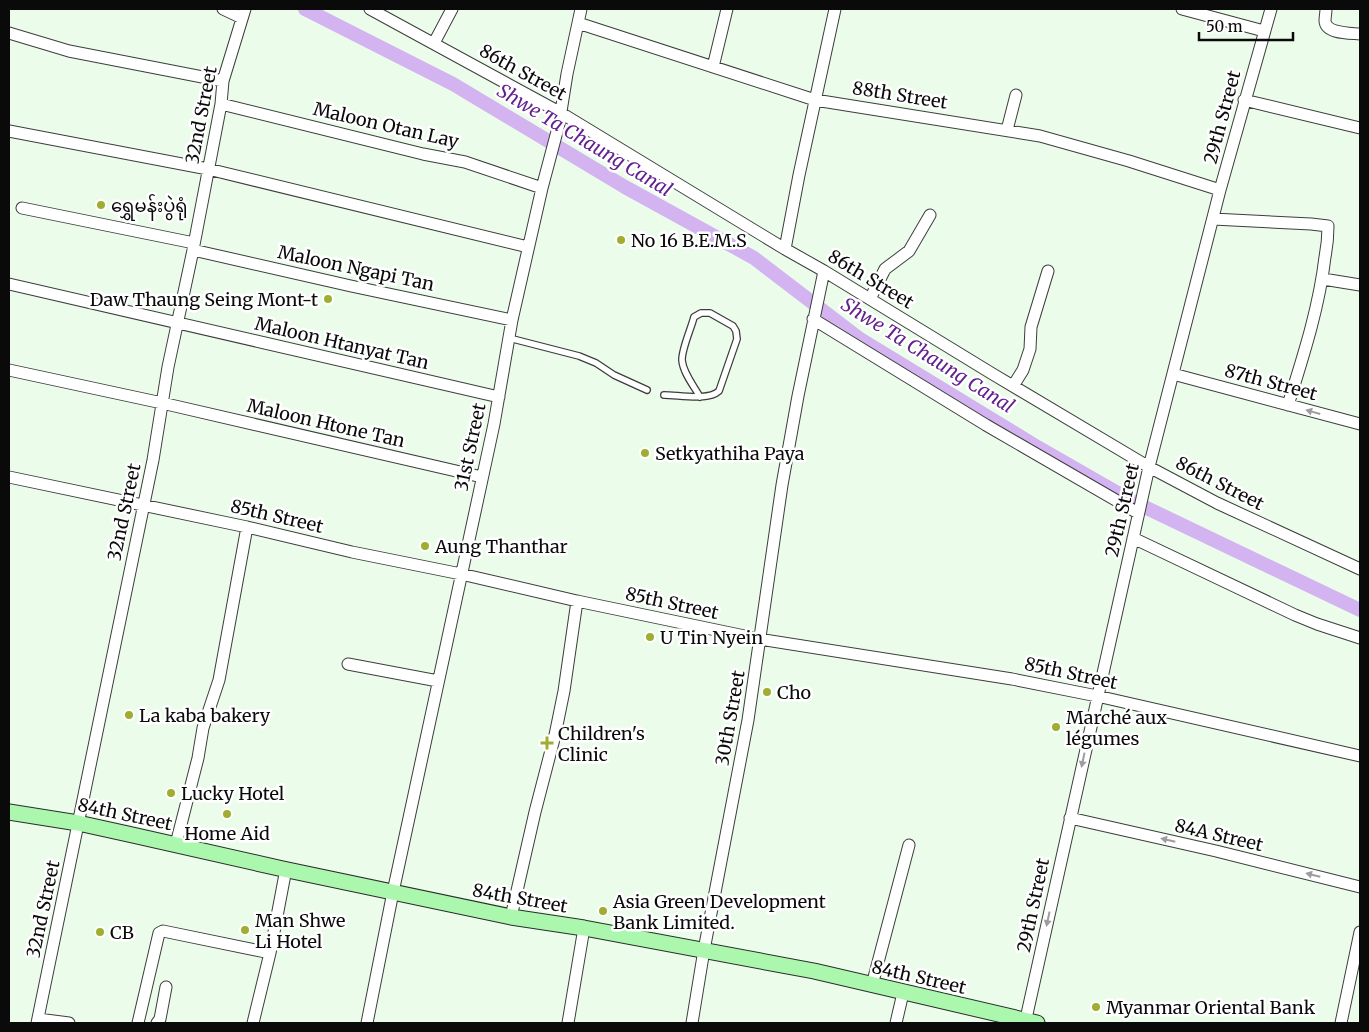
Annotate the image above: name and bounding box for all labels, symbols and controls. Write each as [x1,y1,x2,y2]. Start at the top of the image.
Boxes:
scale bar [1199,10,1293,42]
text: 50 m [1206,17,1243,36]
street label: 86th Street [475,39,571,105]
street label: 32nd Street [180,64,222,166]
street label: 29th Street [1199,68,1245,166]
street label: 88th Street [851,76,949,114]
water label: Shwe Ta Chaung Canal [493,78,677,202]
street label: Maloon Otan Lay [311,97,461,153]
place label: ရွှေမန်းပွဲရုံ [111,193,188,221]
marker: ရွှေမန်းပွဲရုံ [95,199,107,211]
place label: No 16 B.E.M.S [631,229,747,252]
marker: No 16 B.E.M.S [615,234,627,246]
street label: Maloon Ngapi Tan [276,240,436,296]
street label: 86th Street [824,244,918,314]
place label: Daw Thaung Seing Mont-t [90,288,318,311]
water label: Shwe Ta Chaung Canal [837,292,1019,418]
marker: Daw Thaung Seing Mont-t [322,293,334,305]
street label: Maloon Htanyat Tan [253,312,431,374]
street label: 87th Street [1222,359,1320,405]
street label: Maloon Htone Tan [245,394,407,452]
street label: 31st Street [449,401,491,493]
one-way arrow [1306,407,1321,415]
place label: Setkyathiha Paya [655,442,805,465]
marker: Setkyathiha Paya [639,447,651,459]
street label: 86th Street [1172,451,1268,515]
street label: 32nd Street [102,461,146,563]
street label: 29th Street [1100,461,1144,559]
street label: 85th Street [228,494,326,538]
place label: Aung Thanthar [434,535,568,558]
marker: Aung Thanthar [419,540,431,552]
street label: 85th Street [623,582,721,624]
place label: U Tin Nyein [660,626,763,649]
marker: U Tin Nyein [644,631,656,643]
street label: 85th Street [1022,652,1120,694]
street label: 30th Street [710,669,750,767]
place label: Cho [777,681,811,704]
marker: Cho [761,686,773,698]
place label: La kaba bakery [139,704,271,727]
place label: Marché aux légumes [1066,706,1167,750]
marker: La kaba bakery [123,709,135,721]
marker: Marché aux légumes [1050,721,1062,733]
place label: Children's Clinic [558,722,645,766]
marker: Children's Clinic [540,736,554,750]
one-way arrow [1079,753,1087,768]
place label: Lucky Hotel [181,782,285,805]
marker: Lucky Hotel [165,787,177,799]
street label: 84th Street [76,793,174,835]
marker: Home Aid [221,808,233,820]
street label: 84A Street [1173,814,1265,856]
place label: Home Aid [184,822,270,845]
one-way arrow [1160,836,1176,844]
street label: 29th Street [1012,856,1054,954]
street label: 32nd Street [21,858,65,960]
one-way arrow [1305,871,1320,879]
street label: 84th Street [471,878,569,918]
place label: Asia Green Development Bank Limited. [612,890,826,934]
marker: Asia Green Development Bank Limited. [597,905,609,917]
place label: Man Shwe Li Hotel [255,909,345,953]
one-way arrow [1044,911,1052,927]
place label: CB [110,921,134,944]
marker: Man Shwe Li Hotel [239,924,251,936]
marker: CB [94,926,106,938]
street label: 84th Street [870,955,968,999]
place label: Myanmar Oriental Bank [1106,996,1316,1019]
marker: Myanmar Oriental Bank [1090,1001,1102,1013]

